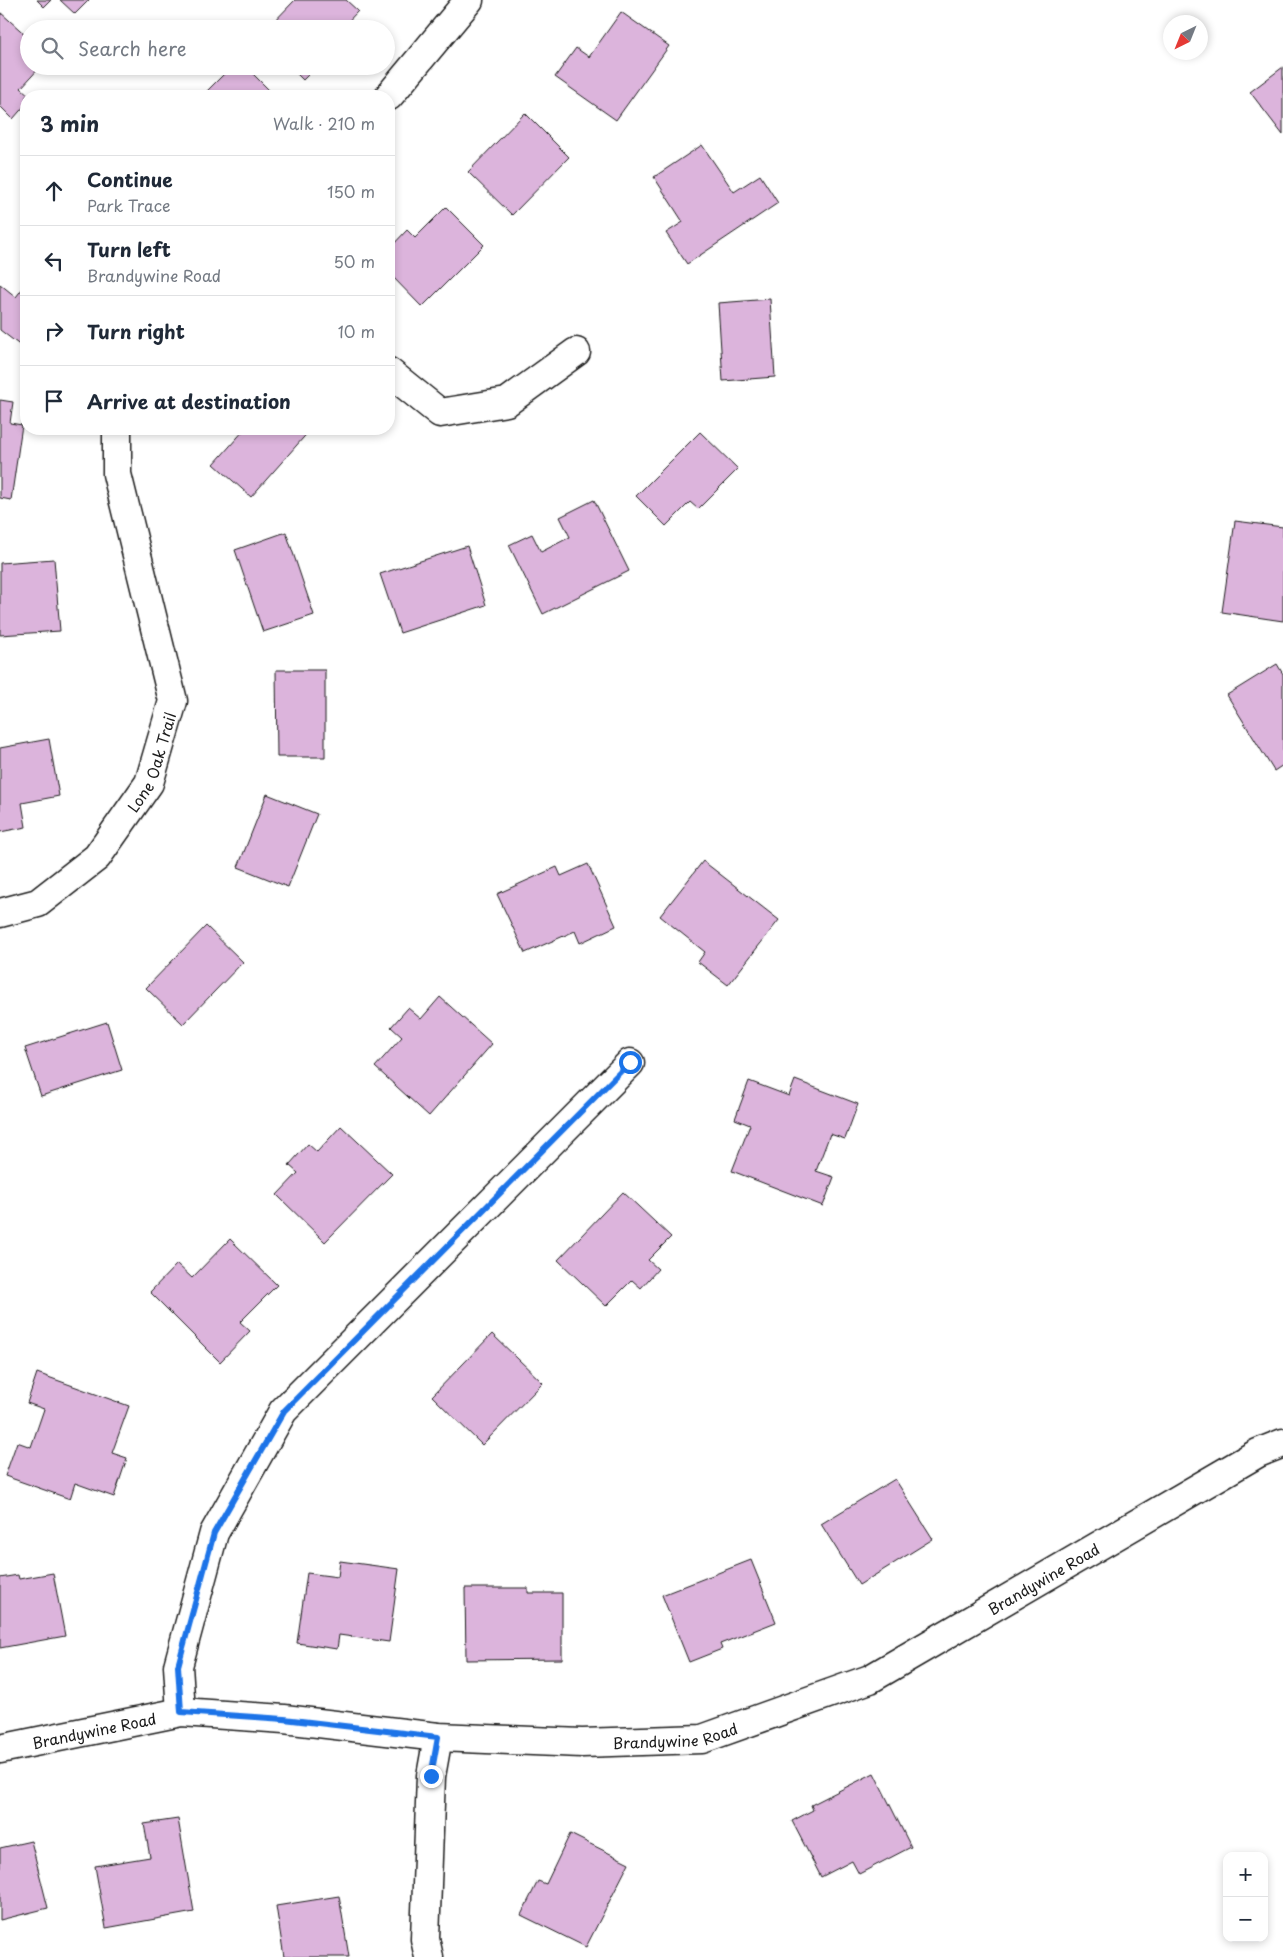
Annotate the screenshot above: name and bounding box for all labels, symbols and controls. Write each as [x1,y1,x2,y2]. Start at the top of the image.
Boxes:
north arrow [1163,15,1208,60]
search box [20,20,395,75]
icon: search [38,34,66,62]
text: Search here [78,34,187,62]
text: 3 min [40,107,99,139]
text: Walk · 210 m [273,111,375,135]
text: Continue [87,165,173,193]
icon: ahead [40,177,68,205]
text: 150 m [327,179,375,203]
text: Park Trace [87,193,171,217]
text: Turn left [87,235,171,263]
icon: left [40,247,68,275]
text: 50 m [334,249,375,273]
text: Brandywine Road [87,263,221,287]
icon: right [40,317,68,345]
text: Turn right [87,317,185,345]
text: 10 m [338,319,375,343]
icon: arrive [40,387,68,415]
text: Arrive at destination [87,387,291,415]
street label: Lone Oak Trail [121,709,181,816]
route start [619,1051,642,1074]
street label: Brandywine Road [983,1537,1103,1620]
street label: Brandywine Road [30,1706,158,1754]
street label: Brandywine Road [613,1716,740,1753]
route end [420,1765,443,1788]
map controls [1223,1852,1268,1942]
button: + [1223,1852,1268,1897]
button: − [1223,1897,1268,1942]

